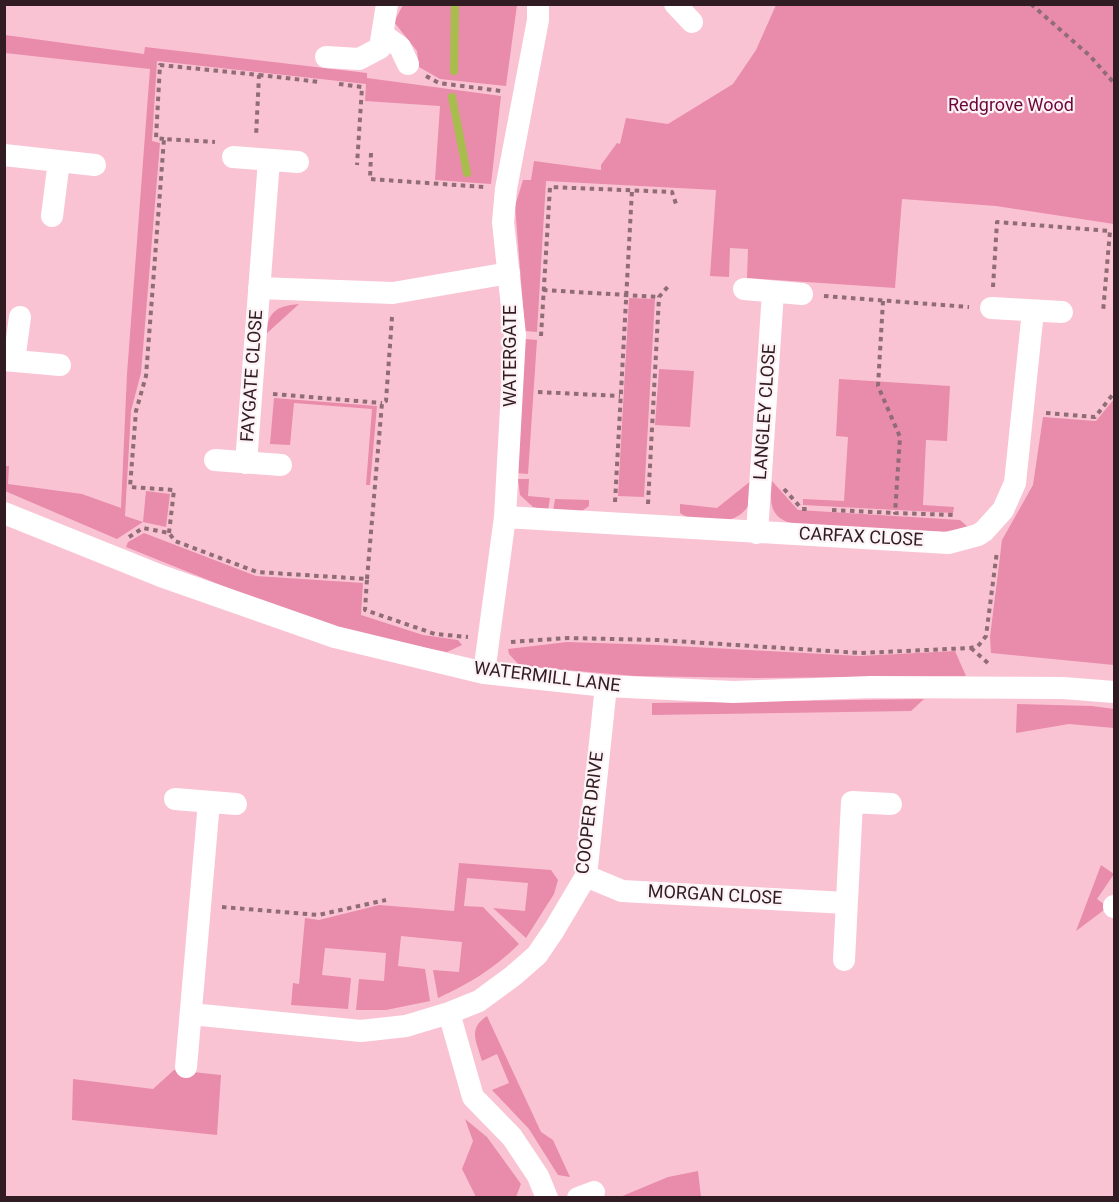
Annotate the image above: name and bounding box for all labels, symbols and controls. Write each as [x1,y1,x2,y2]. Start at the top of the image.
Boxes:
park label: Redgrove Wood [948,95,1074,117]
street label: WATERGATE [500,305,522,407]
street label: FAYGATE CLOSE [238,309,268,443]
street label: LANGLEY CLOSE [750,343,782,481]
street label: CARFAX CLOSE [798,524,924,552]
street label: WATERMILL LANE [473,658,621,698]
street label: COOPER DRIVE [573,751,609,875]
street label: MORGAN CLOSE [647,882,783,910]

